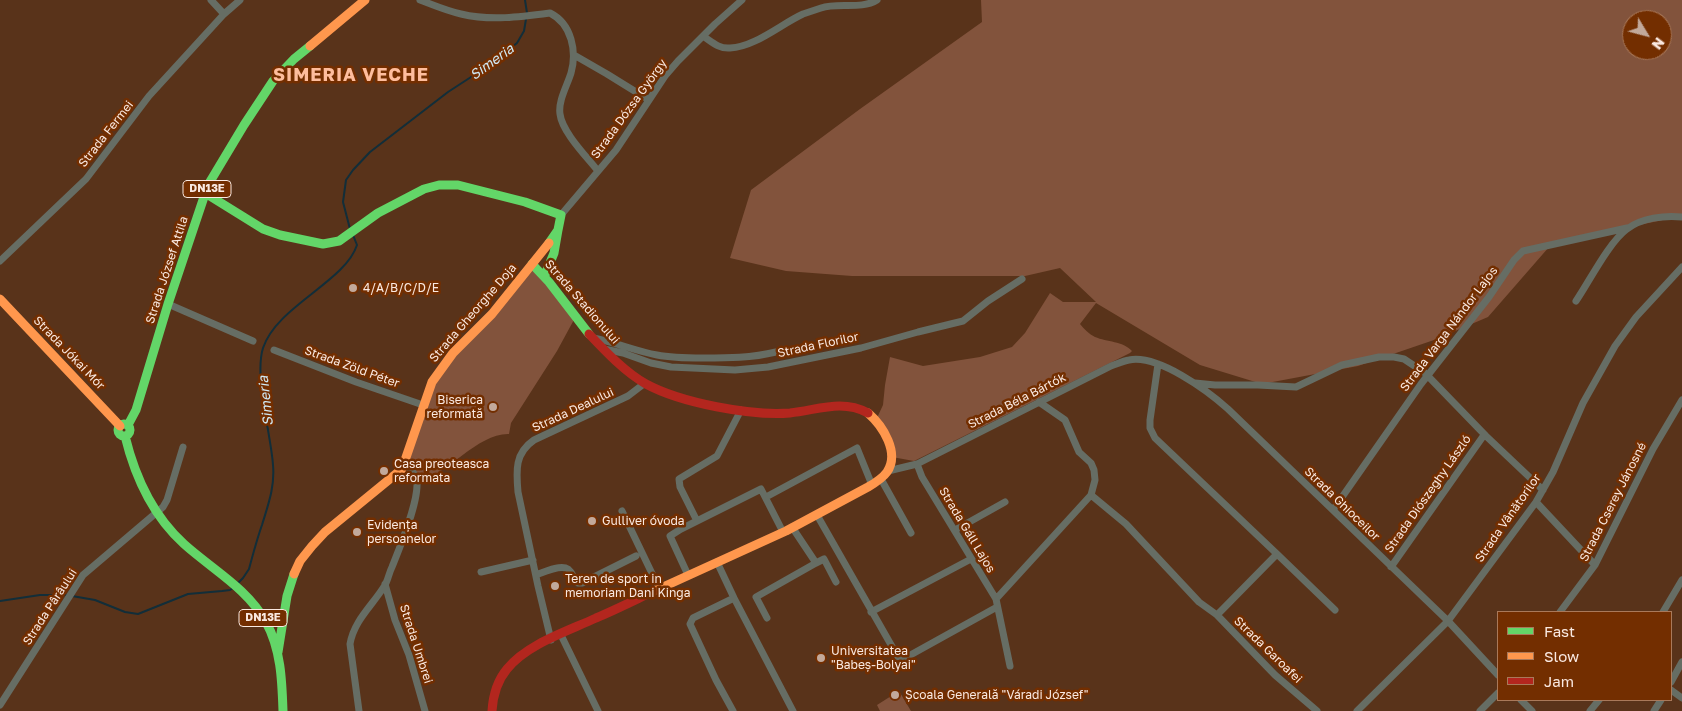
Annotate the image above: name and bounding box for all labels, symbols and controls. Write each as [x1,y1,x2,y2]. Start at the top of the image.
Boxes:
north arrow [1622,10,1672,60]
text: N [1649,34,1669,53]
water label: Simeria [467,40,517,84]
street label: Strada Dózsa György [588,56,670,162]
district label: SIMERIA VECHE [271,64,431,86]
street label: Strada Fermei [76,98,136,170]
road number: DN13E [183,180,231,198]
street label: Strada József Attila [143,214,191,326]
street label: Strada Stadionului [542,257,622,347]
street label: Strada Gheorghe Doja [426,261,520,365]
street label: Strada Varga Nándor Lajos [1397,264,1501,394]
place label: 4/A/B/C/D/E [363,281,439,295]
marker: 4/A/B/C/D/E [347,282,359,294]
street label: Strada Jókai Mór [30,313,108,393]
street label: Strada Florilor [776,329,860,361]
street label: Strada Zöld Péter [302,343,402,391]
street label: Strada Béla Bártók [966,370,1068,432]
water label: Simeria [255,375,277,427]
street label: Strada Dealului [530,385,616,435]
place label: Biserica reformată [427,393,483,421]
marker: Biserica reformată [487,401,499,413]
street label: Strada Diószeghy László [1382,432,1474,556]
street label: Strada Cserey Jánosné [1577,440,1649,564]
place label: Casa preoteasca reformata [394,457,489,485]
street label: Strada Ghioceilor [1301,464,1383,544]
marker: Casa preoteasca reformata [378,465,390,477]
street label: Strada Vânătorilor [1472,471,1544,565]
street label: Strada Gáll Lajos [936,485,998,575]
place label: Gulliver óvoda [602,514,685,528]
marker: Gulliver óvoda [586,515,598,527]
place label: Evidența persoanelor [367,518,436,546]
marker: Evidența persoanelor [351,526,363,538]
street label: Strada Pârâului [20,566,80,648]
place label: Teren de sport in memoriam Dani Kinga [565,572,691,600]
marker: Teren de sport in memoriam Dani Kinga [549,580,561,592]
street label: Strada Umbrei [396,603,436,685]
road number: DN13E [239,610,287,626]
legend [1497,611,1672,701]
street label: Strada Garoafei [1231,614,1305,686]
text: Fast [1544,622,1575,640]
place label: Universitatea "Babeș-Bolyai" [831,644,916,672]
text: Slow [1544,647,1579,665]
marker: Universitatea "Babeș-Bolyai" [815,652,827,664]
text: Jam [1544,672,1574,690]
place label: Școala Generală "Váradi József" [905,688,1088,702]
marker: Școala Generală "Váradi József" [889,689,901,701]

